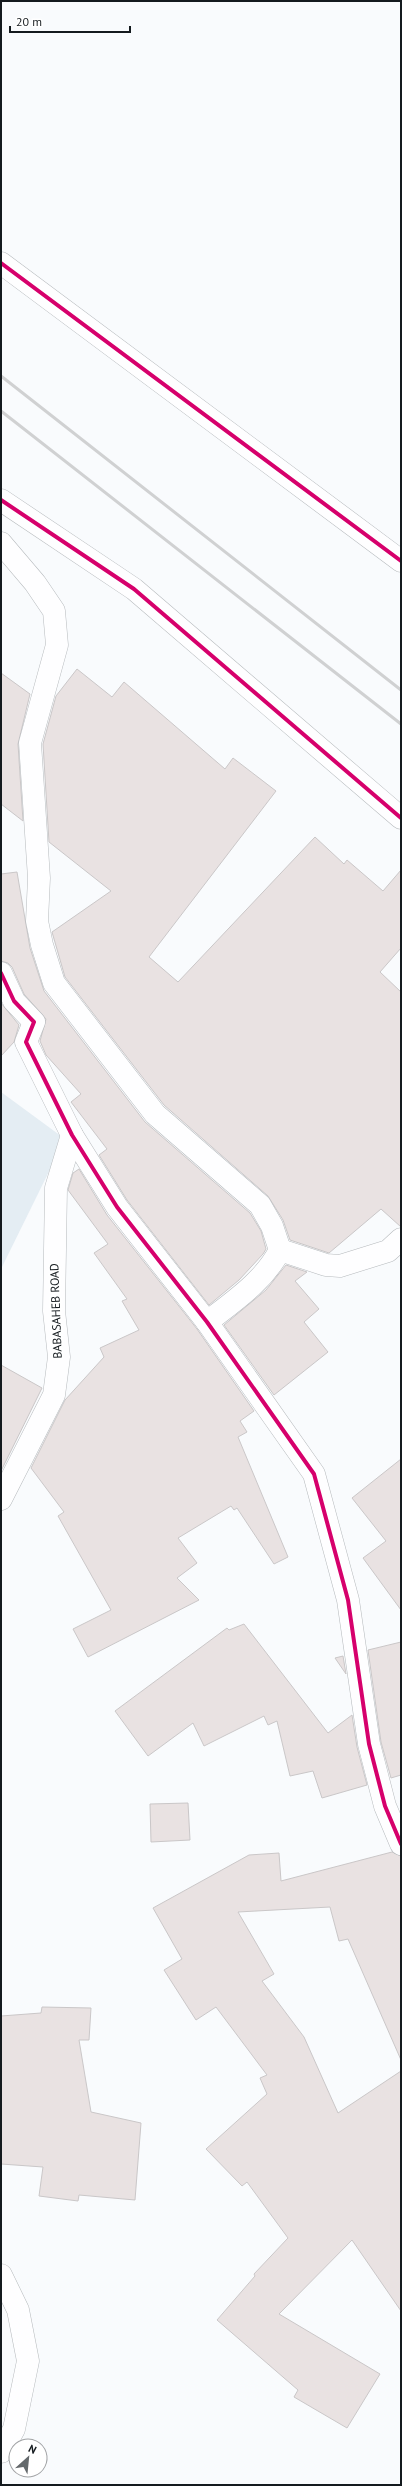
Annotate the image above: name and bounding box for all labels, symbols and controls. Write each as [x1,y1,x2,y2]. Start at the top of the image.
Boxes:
scale bar [10,8,130,34]
text: 20 m [16,14,42,29]
street label: BABASAHEB ROAD [46,1263,65,1359]
north arrow [8,2438,48,2478]
text: N [26,2441,39,2457]

